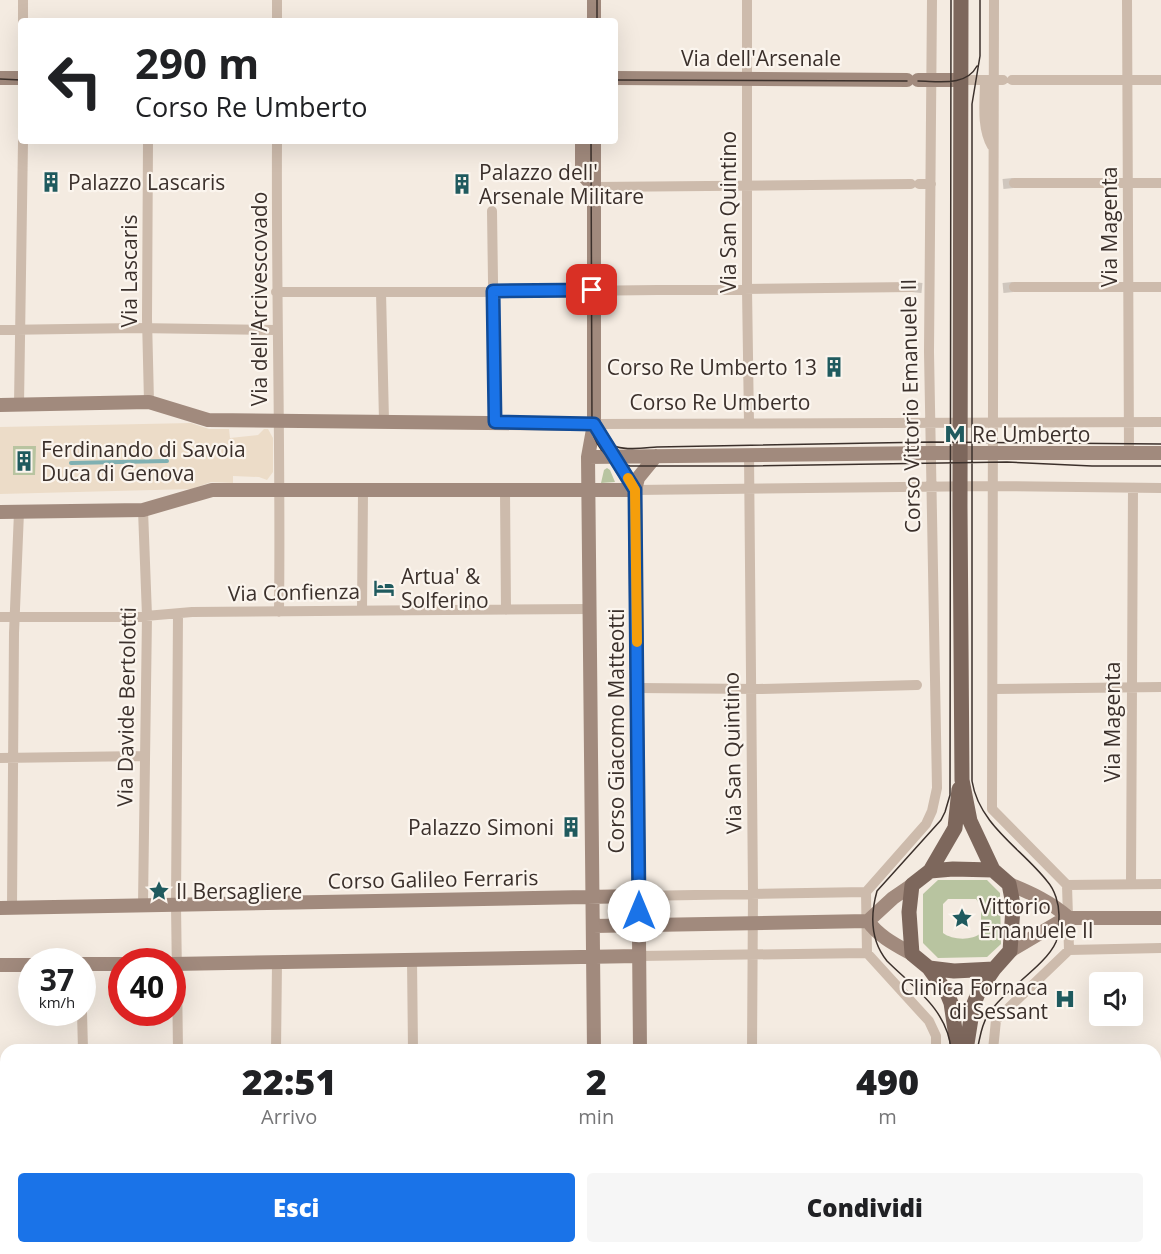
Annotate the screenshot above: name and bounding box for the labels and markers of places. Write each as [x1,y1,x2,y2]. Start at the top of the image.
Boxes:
place label: Palazzo dell' Arsenale Militare [479,158,644,210]
place label: Palazzo Lascaris [68,168,225,196]
building icon: Palazzo Lascaris [39,170,63,194]
building icon: Palazzo dell' Arsenale Militare [450,172,474,196]
pin [566,264,617,315]
place label: Corso Re Umberto 13 [607,353,817,381]
building icon: Corso Re Umberto 13 [822,355,846,379]
place label: Re Umberto [972,420,1090,448]
metro station icon: Re Umberto [943,422,967,446]
place label: Ferdinando di Savoia Duca di Genova [41,435,246,487]
building icon: Ferdinando di Savoia Duca di Genova [12,449,36,473]
place label: Artua' & Solferino [401,562,489,614]
hotel icon: Artua' & Solferino [372,576,396,600]
place label: Palazzo Simoni [408,813,554,841]
building icon: Palazzo Simoni [559,815,583,839]
place label: Il Bersagliere [176,877,302,905]
place icon: Il Bersagliere [147,879,171,903]
place label: Vittorio Emanuele II [979,892,1094,944]
place icon: Vittorio Emanuele II [950,906,974,930]
place label: Clinica Fornaca di Sessant [900,973,1048,1025]
hospital icon: Clinica Fornaca di Sessant [1053,987,1077,1011]

